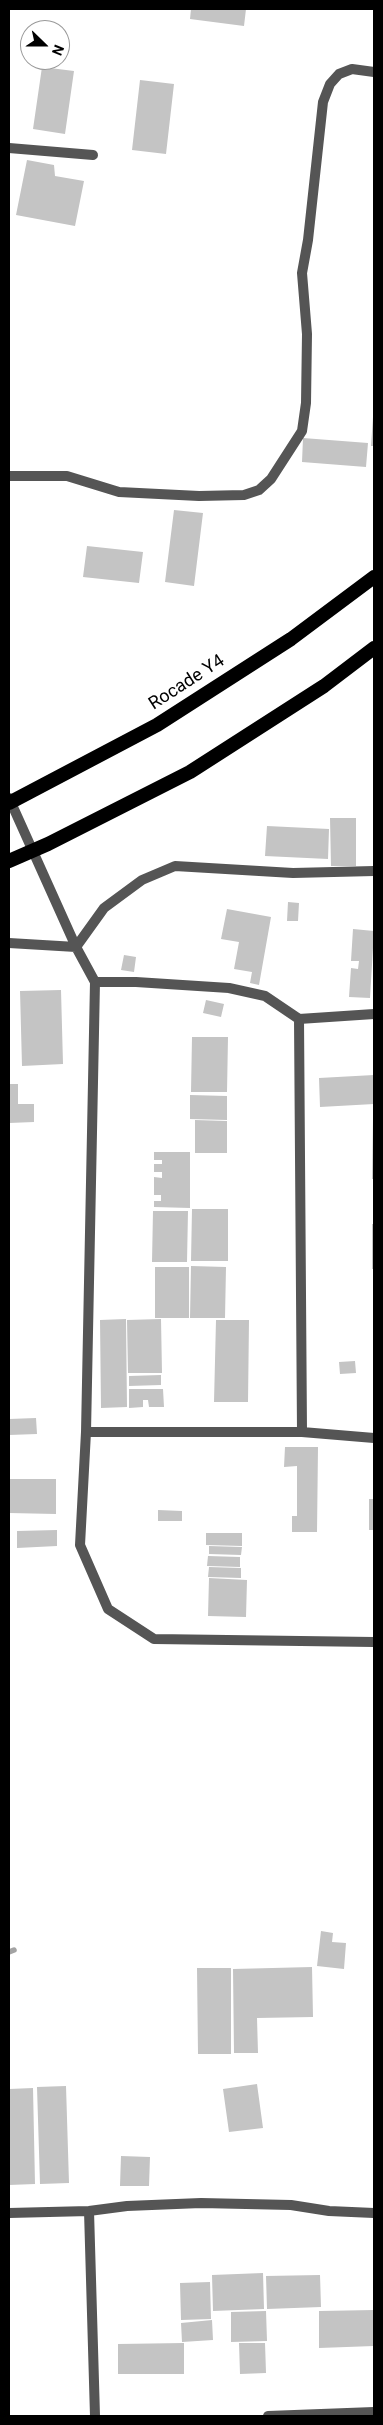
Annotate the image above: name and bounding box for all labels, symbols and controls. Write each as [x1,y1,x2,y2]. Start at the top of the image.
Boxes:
north arrow [20,20,70,70]
text: N [49,43,67,58]
street label: Rocade Y4 [145,651,229,715]

